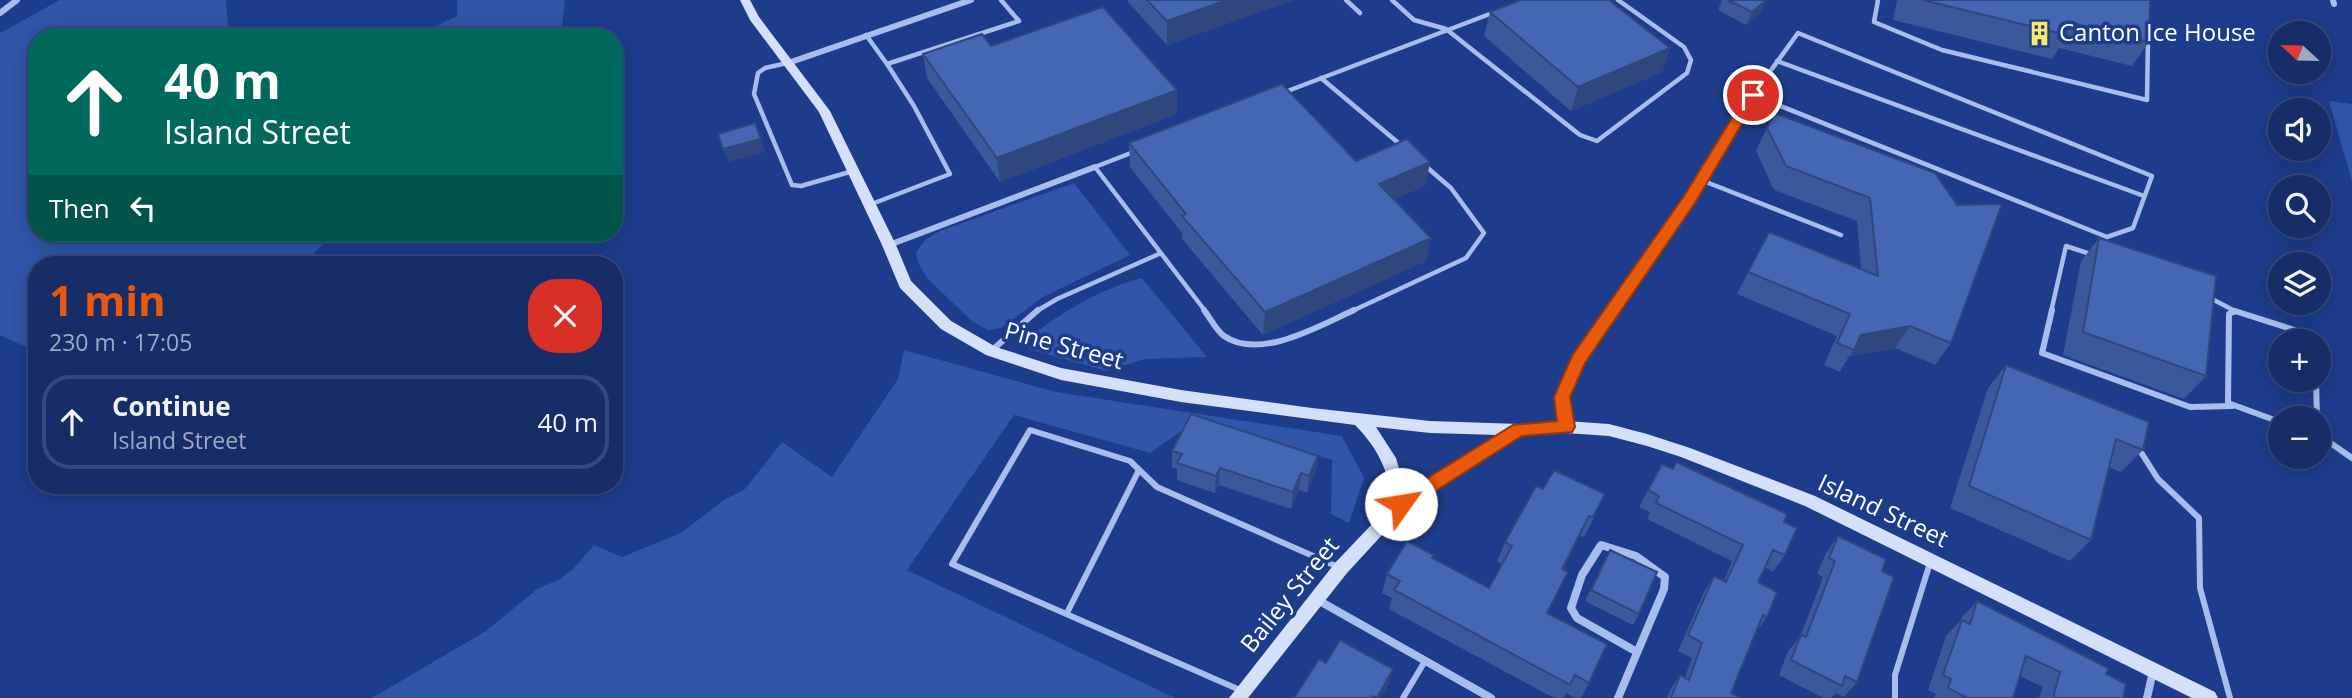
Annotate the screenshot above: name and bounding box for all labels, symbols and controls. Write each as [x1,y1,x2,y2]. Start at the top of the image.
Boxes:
place label: Canton Ice House [2059,15,2256,48]
building icon: Canton Ice House [2025,19,2053,47]
north arrow [2268,21,2331,84]
map controls [2268,21,2331,469]
text: 40 m [164,47,281,113]
icon: ahead [49,56,140,147]
pin [1723,65,1783,125]
icon: arrive [1734,76,1772,114]
button: sound [2268,98,2331,161]
text: Island Street [164,110,351,153]
button: search [2268,175,2331,238]
icon: left [124,189,162,227]
text: Then [49,190,110,226]
button: layers [2268,252,2331,315]
text: 1 min [49,271,166,328]
button: close [528,279,602,353]
street label: Pine Street [1001,313,1128,376]
text: 230 m · 17:05 [49,326,192,358]
button: + [2268,329,2331,392]
text: Continue [112,388,231,424]
icon: ahead [53,403,91,441]
text: 40 m [537,404,598,440]
button: − [2268,406,2331,469]
text: Island Street [112,424,246,456]
street label: Island Street [1813,465,1954,554]
position arrow [1364,467,1438,541]
street label: Bailey Street [1232,529,1346,659]

